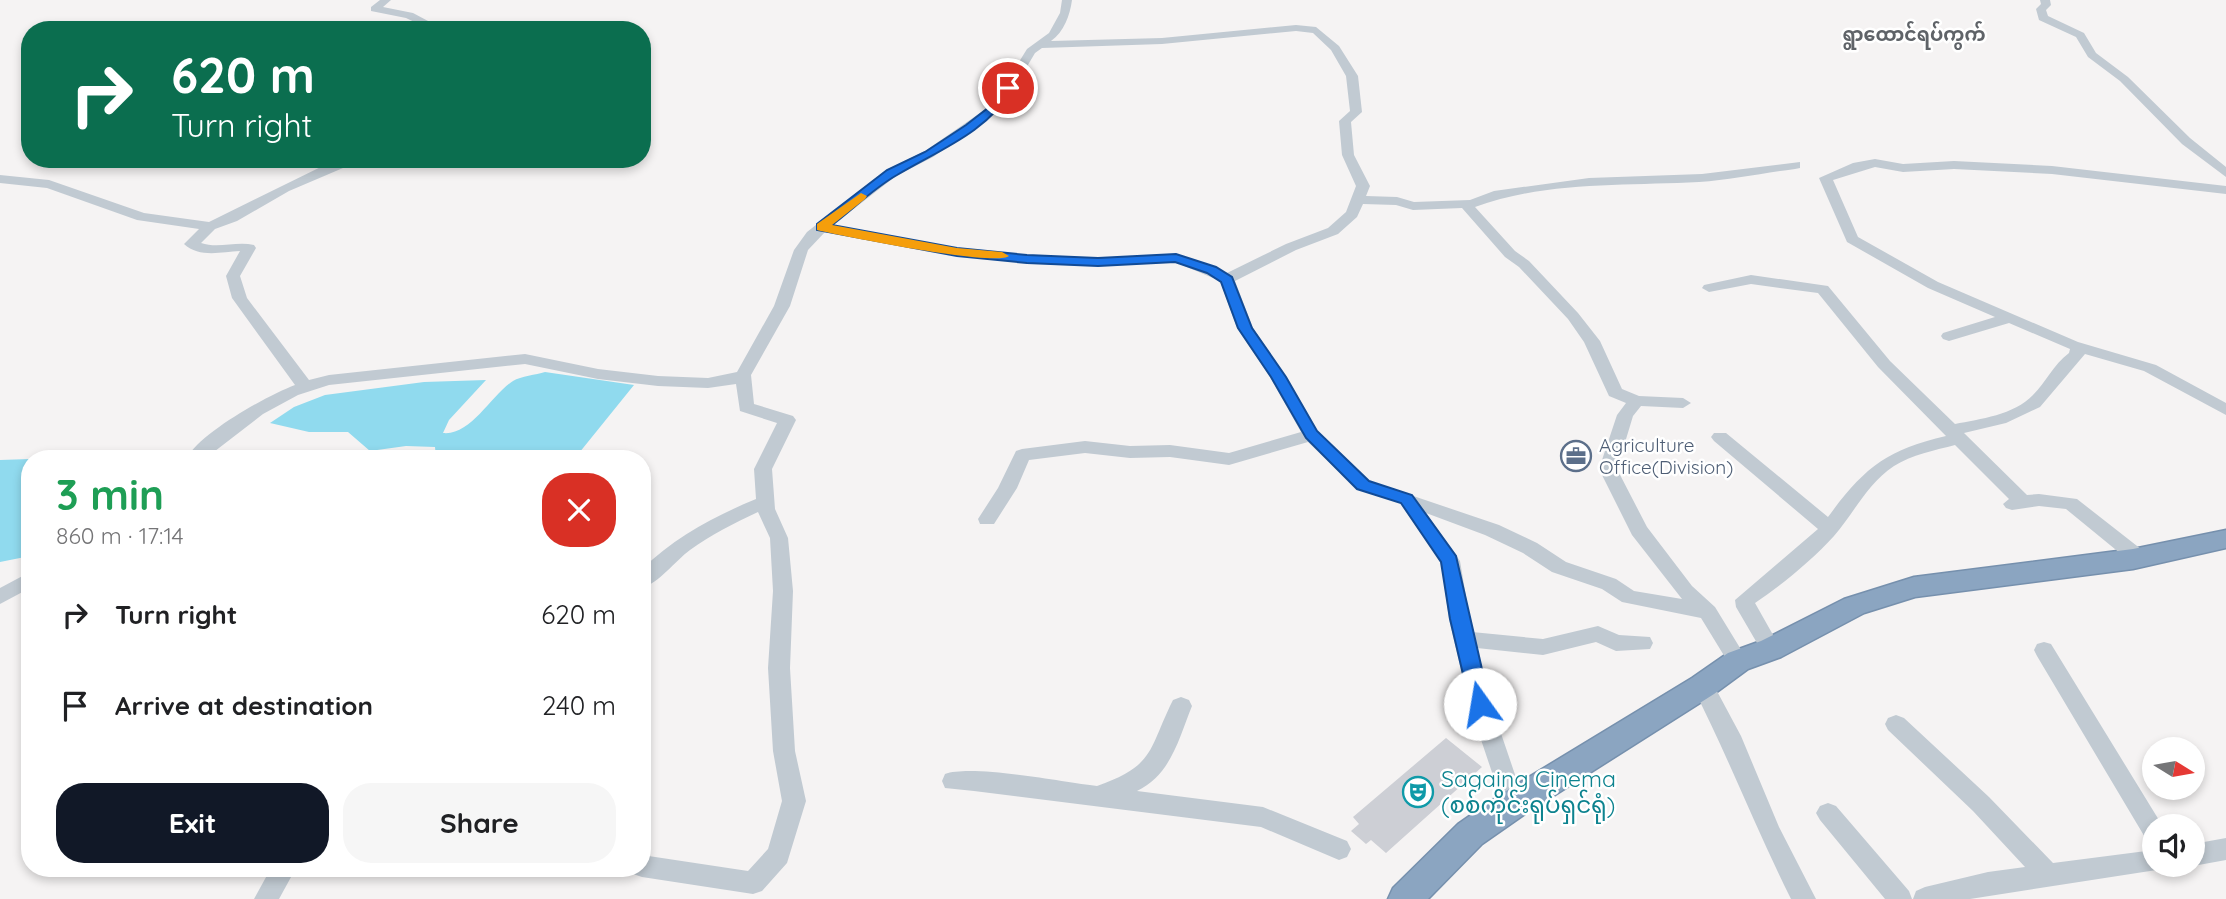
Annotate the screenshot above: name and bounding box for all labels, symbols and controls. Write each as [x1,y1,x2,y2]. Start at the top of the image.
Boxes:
district label: ရွာထောင်ရပ်ကွက် [1842,21,1986,50]
text: 620 m [171,44,315,105]
icon: right [56,49,147,140]
pin [978,58,1038,118]
icon: arrive [989,69,1027,107]
text: Turn right [171,105,312,145]
place label: Agriculture Office(Division) [1599,433,1733,479]
office icon: Agriculture Office(Division) [1559,439,1593,473]
text: 3 min [56,468,164,521]
button: close [542,473,616,547]
text: 860 m · 17:14 [56,521,184,550]
icon: right [56,596,94,634]
text: Turn right [115,598,237,631]
text: 620 m [541,598,616,631]
position arrow [1443,667,1517,741]
icon: arrive [56,687,94,725]
text: Arrive at destination [115,689,373,722]
text: 240 m [542,689,616,722]
north arrow [2142,737,2205,800]
map controls [2142,737,2205,877]
place label: Sagaing Cinema (စစ်ကိုင်းရုပ်ရှင်ရုံ) [1441,764,1616,824]
theatre icon: Sagaing Cinema (စစ်ကိုင်းရုပ်ရှင်ရုံ) [1401,775,1435,809]
button: Exit [56,783,329,863]
button: Share [343,783,616,863]
button: sound [2142,814,2205,877]

